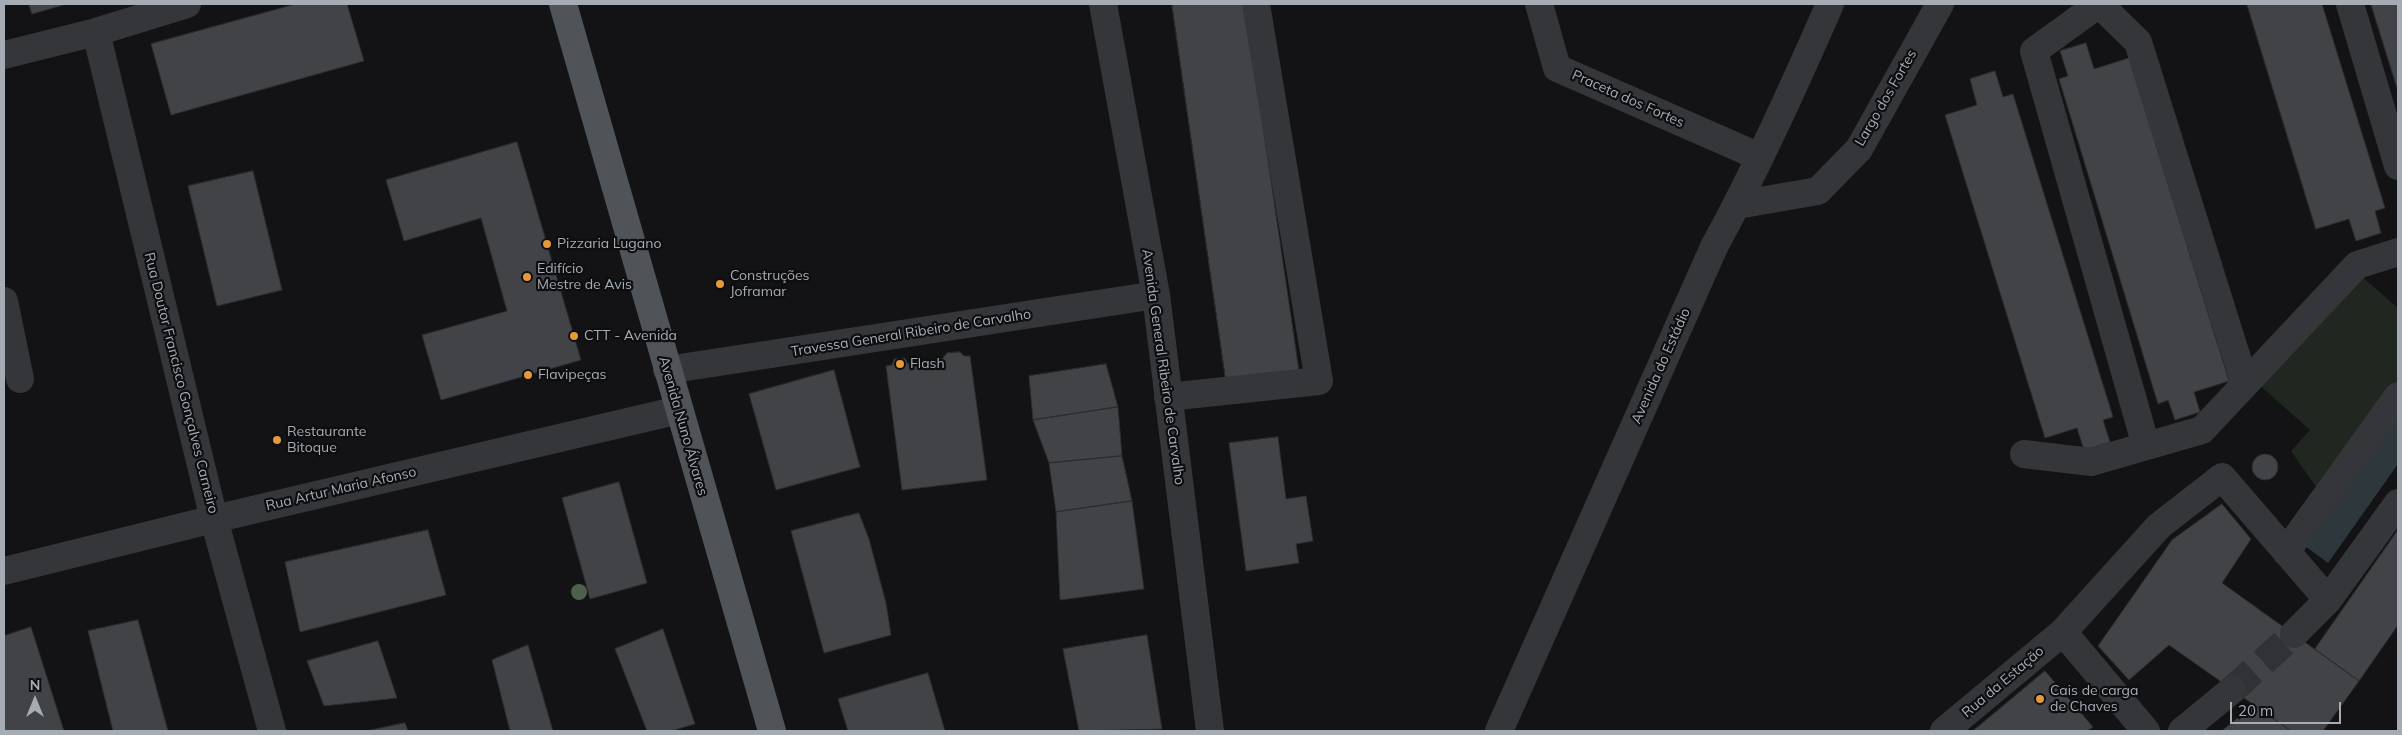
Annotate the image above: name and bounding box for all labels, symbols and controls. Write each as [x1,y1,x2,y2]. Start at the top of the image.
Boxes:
street label: Largo dos Fortes [1852,47,1920,149]
street label: Praceta dos Fortes [1569,67,1687,131]
place label: Pizzaria Lugano [557,236,661,252]
marker: Pizzaria Lugano [541,238,553,250]
street label: Avenida General Ribeiro de Carvalho [1138,248,1188,486]
street label: Rua Doutor Francisco Gonçalves Carneiro [140,251,222,515]
place label: Edifício Mestre de Avis [537,261,632,294]
place label: Construções Joframar [730,268,810,300]
marker: Edifício Mestre de Avis [521,271,533,283]
marker: Construções Joframar [714,278,726,290]
street label: Travessa General Ribeiro de Carvalho [790,306,1032,360]
street label: Avenida do Estádio [1628,306,1694,426]
place label: CTT - Avenida [584,328,677,344]
marker: CTT - Avenida [568,330,580,342]
street label: Avenida Nuno Álvares [655,354,711,498]
place label: Flash [910,356,945,372]
marker: Flash [894,358,906,370]
place label: Flavipeças [538,367,607,383]
marker: Flavipeças [522,369,534,381]
place label: Restaurante Bitoque [287,424,366,457]
marker: Restaurante Bitoque [271,434,283,446]
street label: Rua Artur Maria Afonso [264,463,418,515]
street label: Rua da Estação [1959,643,2047,721]
north arrow [10,675,60,725]
text: N [30,676,40,694]
place label: Cais de carga de Chaves [2050,683,2138,716]
scale bar [2232,692,2343,724]
marker: Cais de carga de Chaves [2034,693,2046,705]
text: 20 m [2238,701,2273,720]

